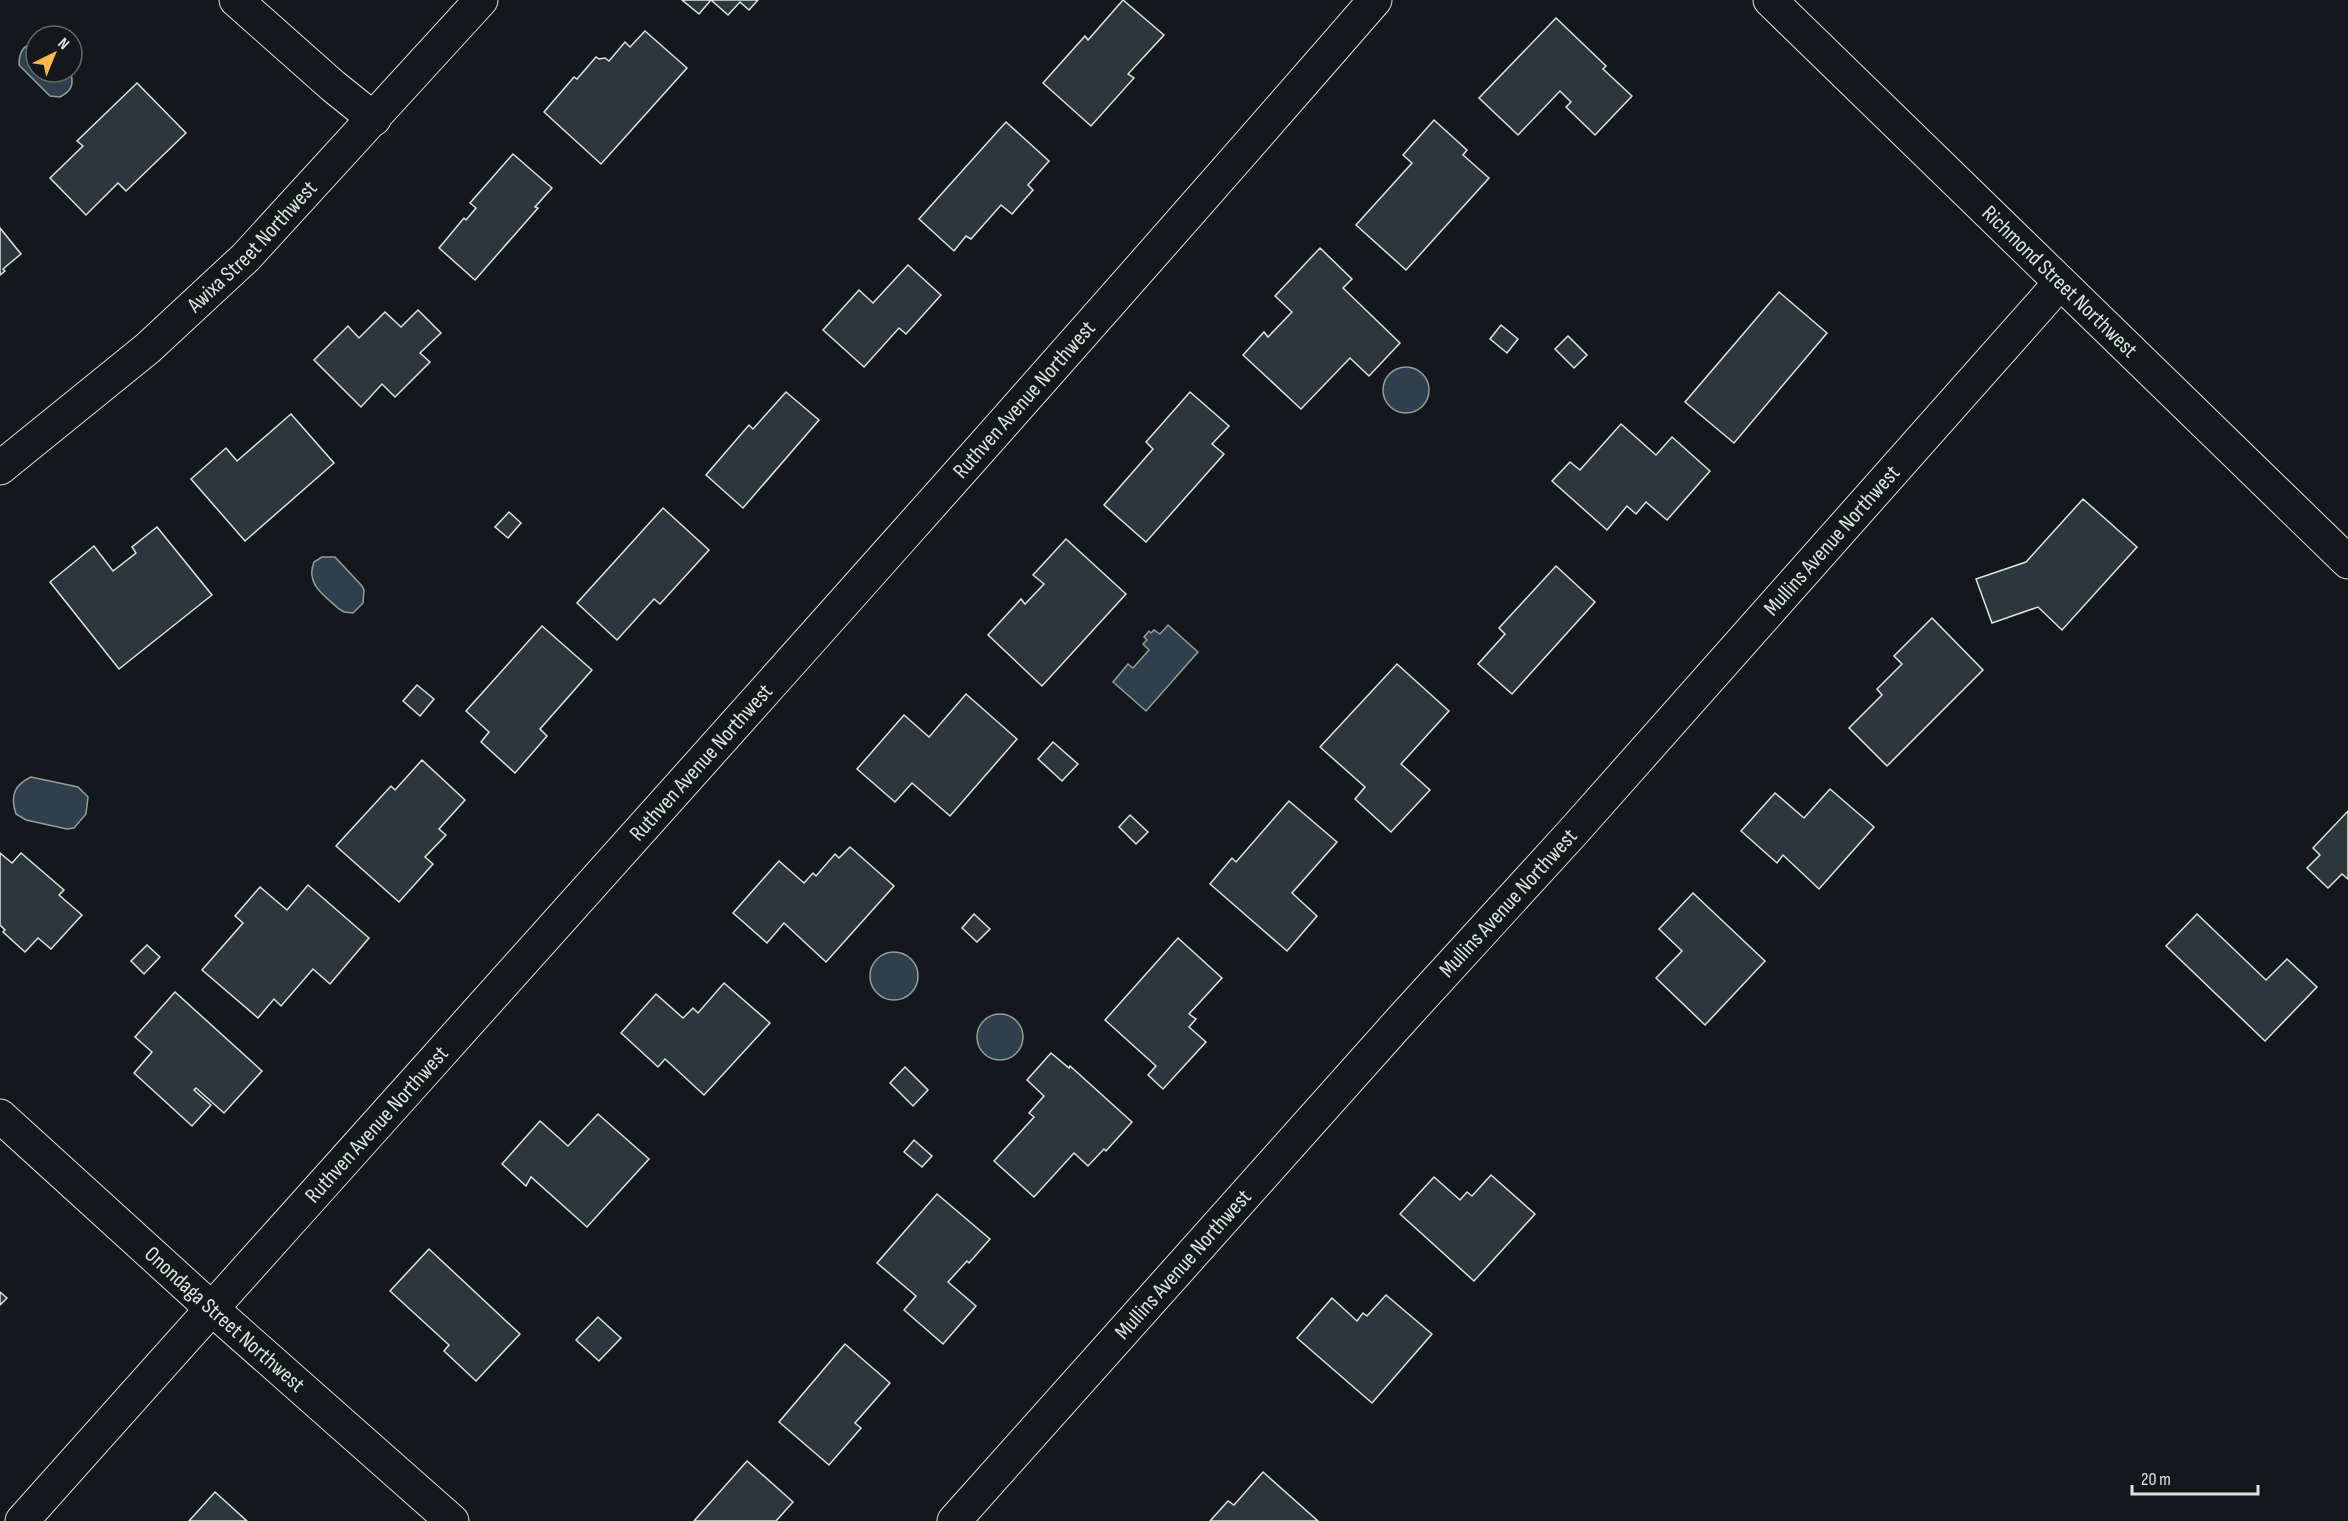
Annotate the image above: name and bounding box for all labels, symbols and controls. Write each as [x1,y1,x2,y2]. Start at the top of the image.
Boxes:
north arrow [24,24,84,84]
text: N [54,34,73,54]
street label: Awixa Street Northwest [181,175,323,319]
street label: Richmond Street Northwest [1976,200,2143,364]
street label: Ruthven Avenue Northwest [947,315,1101,484]
street label: Mullins Avenue Northwest [1758,459,1906,621]
street label: Ruthven Avenue Northwest [624,678,778,847]
street label: Mullins Avenue Northwest [1433,823,1583,983]
street label: Ruthven Avenue Northwest [299,1040,454,1209]
street label: Mullins Avenue Northwest [1109,1184,1257,1345]
street label: Onondaga Street Northwest [139,1241,311,1398]
scale bar [2132,1458,2258,1496]
text: 20 m [2141,1469,2171,1490]

